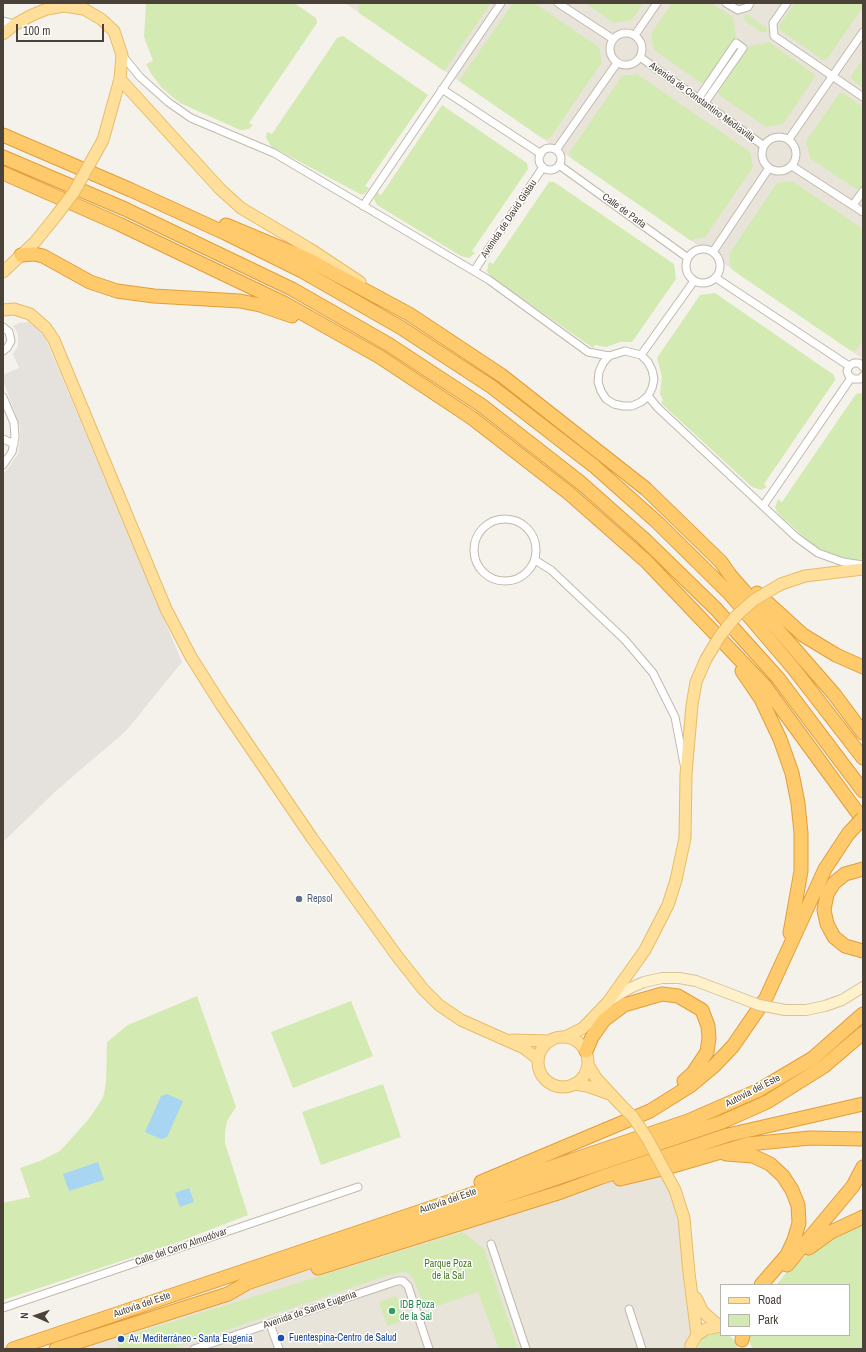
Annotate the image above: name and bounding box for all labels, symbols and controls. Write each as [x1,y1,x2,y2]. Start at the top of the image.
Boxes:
scale bar [18,16,106,42]
text: 100 m [23,23,50,39]
street label: Avenida de Constantino Mediavilla [647,60,757,144]
street label: Avenida de David Gistau [478,178,540,260]
street label: Calle de Parla [600,191,648,231]
place label: Repsol [307,893,333,905]
marker: Repsol [294,894,304,904]
street label: Autovía del Este [724,1072,782,1110]
street label: Autovía del Este [418,1186,478,1216]
street label: Calle del Cerro Almodóvar [134,1226,228,1268]
park label: Parque Poza de la Sal [424,1258,472,1282]
legend [720,1284,850,1336]
street label: Avenida de Santa Eugenia [262,1288,358,1332]
street label: Autovía del Este [112,1290,172,1320]
text: Road [758,1292,782,1308]
north arrow [16,1296,56,1336]
place label: IDB Poza de la Sal [400,1299,435,1322]
marker: IDB Poza de la Sal [387,1306,397,1316]
text: N [17,1312,31,1319]
text: Park [758,1312,778,1328]
place label: Fuentespina-Centro de Salud [289,1332,397,1344]
place label: Av. Mediterráneo - Santa Eugenia [129,1333,253,1345]
marker: Fuentespina-Centro de Salud [276,1333,286,1343]
marker: Av. Mediterráneo - Santa Eugenia [116,1334,126,1344]

